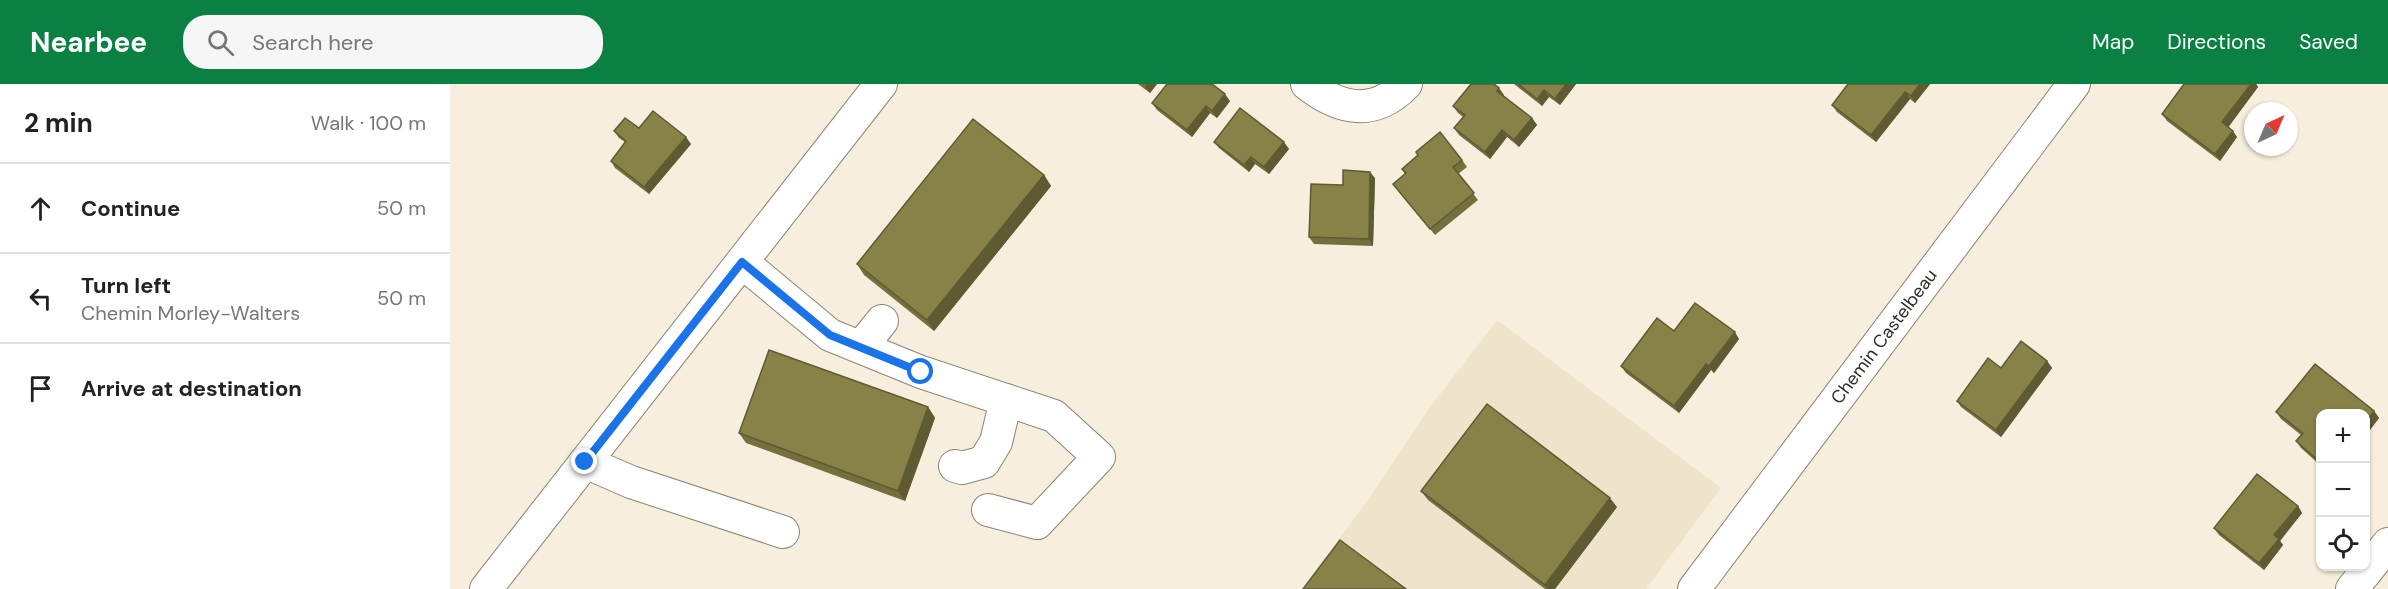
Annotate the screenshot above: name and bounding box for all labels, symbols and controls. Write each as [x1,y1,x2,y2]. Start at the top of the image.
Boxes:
search box [183,15,603,69]
text: Nearbee [30,24,147,61]
icon: search [204,26,237,59]
text: Search here [252,28,374,57]
text: Map [2092,28,2134,56]
text: Directions [2167,28,2266,56]
text: Saved [2299,28,2358,56]
north arrow [2244,102,2298,156]
text: 2 min [24,106,93,140]
text: Walk · 100 m [311,110,426,136]
icon: ahead [24,192,57,225]
text: Continue [81,194,180,223]
text: 50 m [377,195,426,221]
street label: Chemin Castelbeau [1825,264,1943,409]
text: Turn left [81,271,171,300]
icon: left [24,282,57,315]
text: 50 m [377,285,426,311]
text: Chemin Morley-Walters [81,300,300,326]
route start [907,358,933,384]
icon: arrive [24,372,57,405]
text: Arrive at destination [81,374,302,403]
map controls [2316,409,2370,571]
button: + [2316,409,2370,463]
route end [571,448,597,474]
button: − [2316,463,2370,517]
button: locate [2316,517,2370,571]

